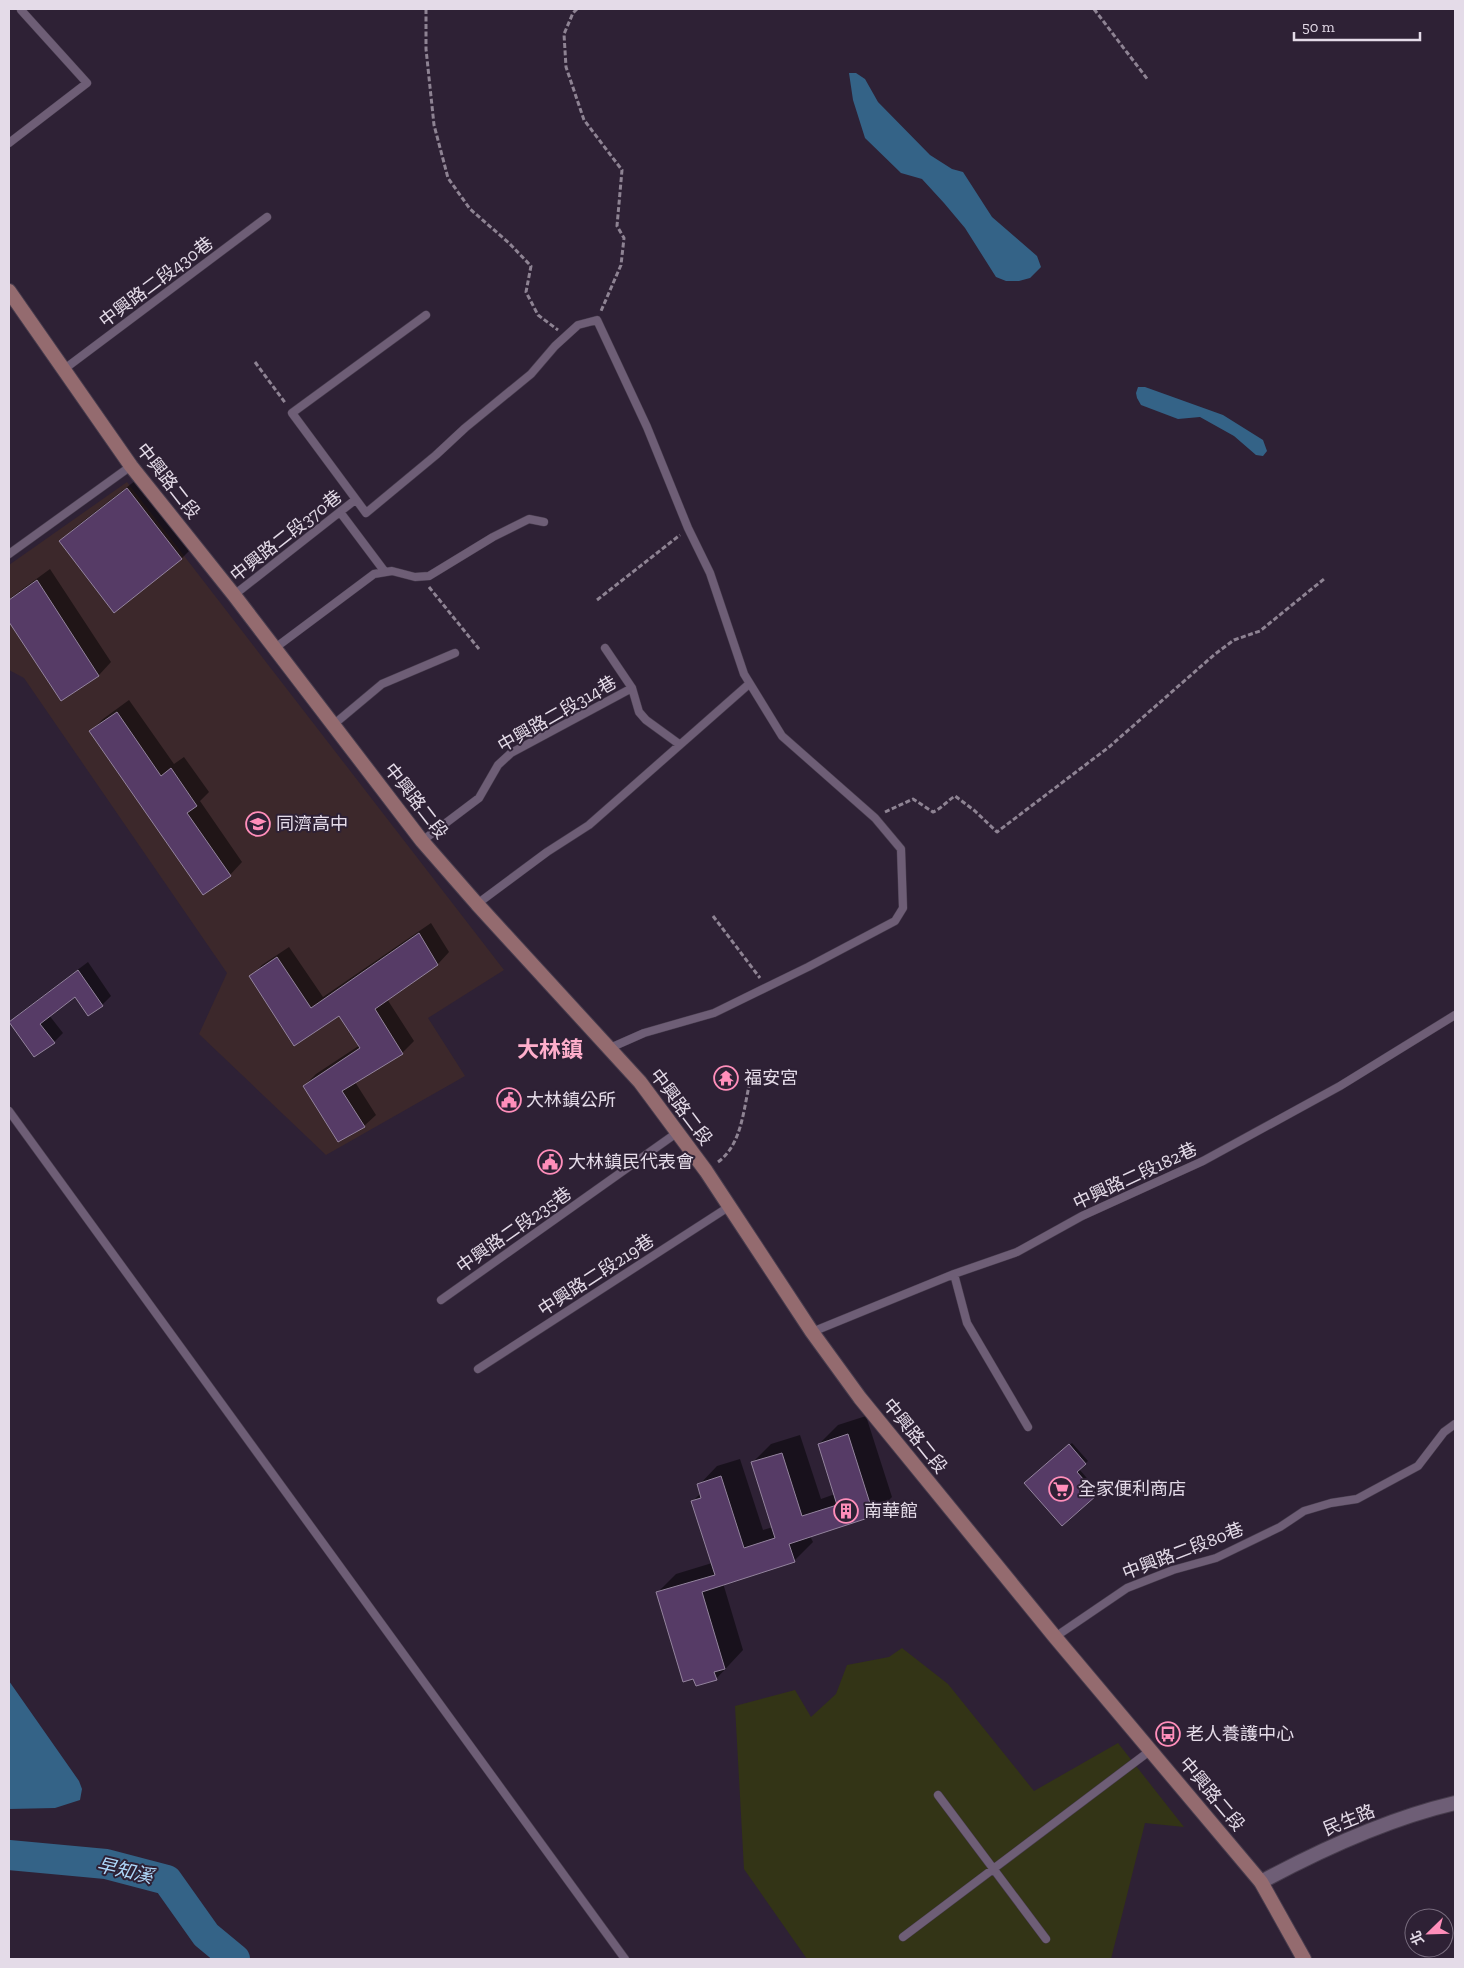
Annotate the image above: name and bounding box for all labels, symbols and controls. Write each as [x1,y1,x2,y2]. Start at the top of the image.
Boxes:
scale bar [1294,10,1420,42]
text: 50 m [1302,18,1335,36]
street label: 中興路二段430巷 [95,232,217,332]
street label: 中興路二段 [132,439,204,523]
street label: 中興路二段370巷 [226,486,346,586]
street label: 中興路二段314巷 [494,671,620,757]
street label: 中興路二段 [380,759,452,843]
school or university icon: 同濟高中 [245,811,271,837]
place label: 同濟高中 [276,813,348,835]
district label: 大林鎮 [517,1036,583,1063]
street label: 中興路二段 [645,1064,717,1150]
temple icon: 福安宮 [713,1065,739,1091]
place label: 福安宮 [744,1067,798,1089]
public building icon: 大林鎮公所 [496,1087,522,1113]
place label: 大林鎮公所 [526,1089,616,1111]
street label: 中興路二段182巷 [1070,1138,1200,1214]
public building icon: 大林鎮民代表會 [537,1149,563,1175]
place label: 大林鎮民代表會 [568,1151,694,1173]
street label: 中興路二段235巷 [452,1182,576,1278]
street label: 中興路二段219巷 [534,1229,658,1321]
street label: 中興路二段 [878,1394,952,1478]
supermarket icon: 全家便利商店 [1048,1476,1074,1502]
place label: 全家便利商店 [1078,1478,1186,1500]
building icon: 南華館 [833,1498,859,1524]
place label: 南華館 [864,1500,918,1522]
street label: 中興路二段80巷 [1119,1518,1247,1584]
bus stop icon: 老人養護中心 [1155,1721,1181,1747]
place label: 老人養護中心 [1186,1723,1294,1745]
street label: 中興路二段 [1175,1752,1249,1836]
street label: 民生路 [1320,1800,1378,1840]
water label: 早知溪 [95,1853,158,1889]
north arrow [1404,1908,1454,1958]
text: 北 [1407,1928,1428,1948]

